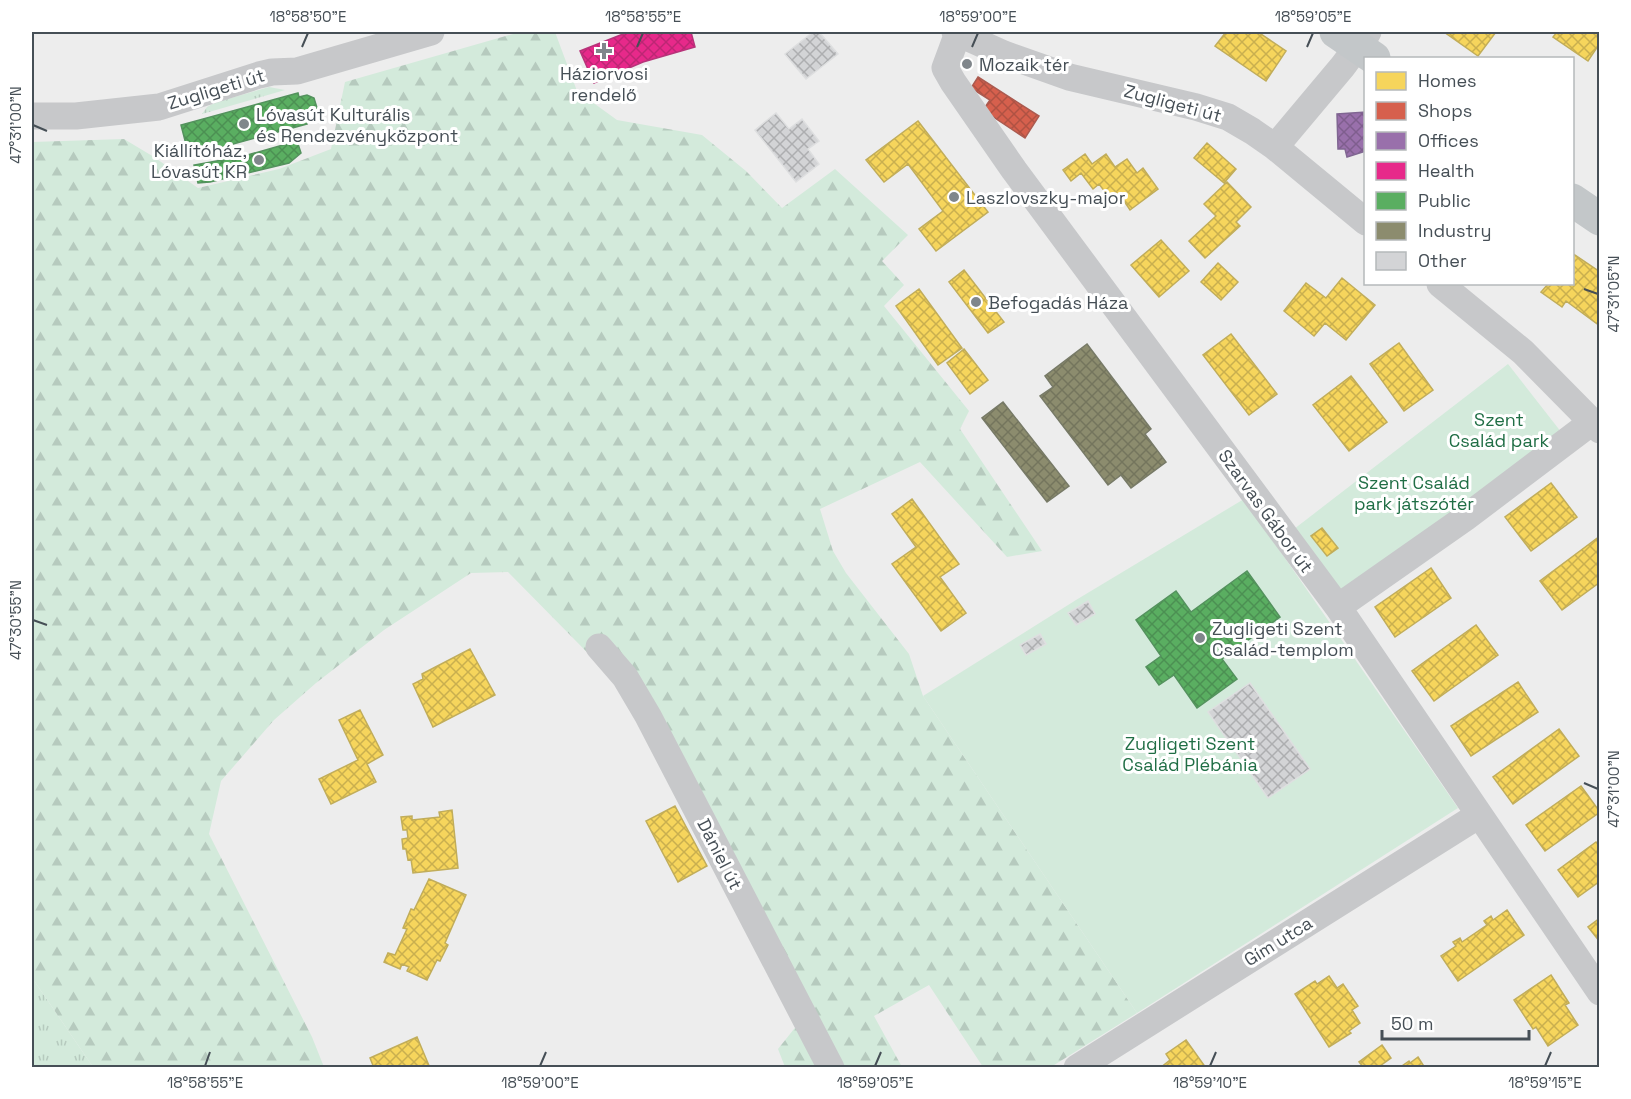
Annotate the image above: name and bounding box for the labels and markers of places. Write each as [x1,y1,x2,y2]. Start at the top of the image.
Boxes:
marker: Háziorvosi rendelő [595,42,613,60]
place label: Mozaik tér [979,53,1069,76]
marker: Mozaik tér [960,57,974,71]
place label: Háziorvosi rendelő [560,62,648,106]
place label: Lóvasút Kulturális és Rendezvényközpont [256,103,458,147]
marker: Lóvasút Kulturális és Rendezvényközpont [237,117,251,131]
place label: Kiállítóház, Lóvasút KR [151,139,247,183]
marker: Kiállítóház, Lóvasút KR [252,153,266,167]
place label: Laszlovszky-major [966,186,1126,209]
marker: Laszlovszky-major [947,190,961,204]
place label: Befogadás Háza [988,291,1128,314]
marker: Befogadás Háza [969,295,983,309]
place label: Zugligeti Szent Család-templom [1212,617,1354,661]
marker: Zugligeti Szent Család-templom [1193,631,1207,645]

